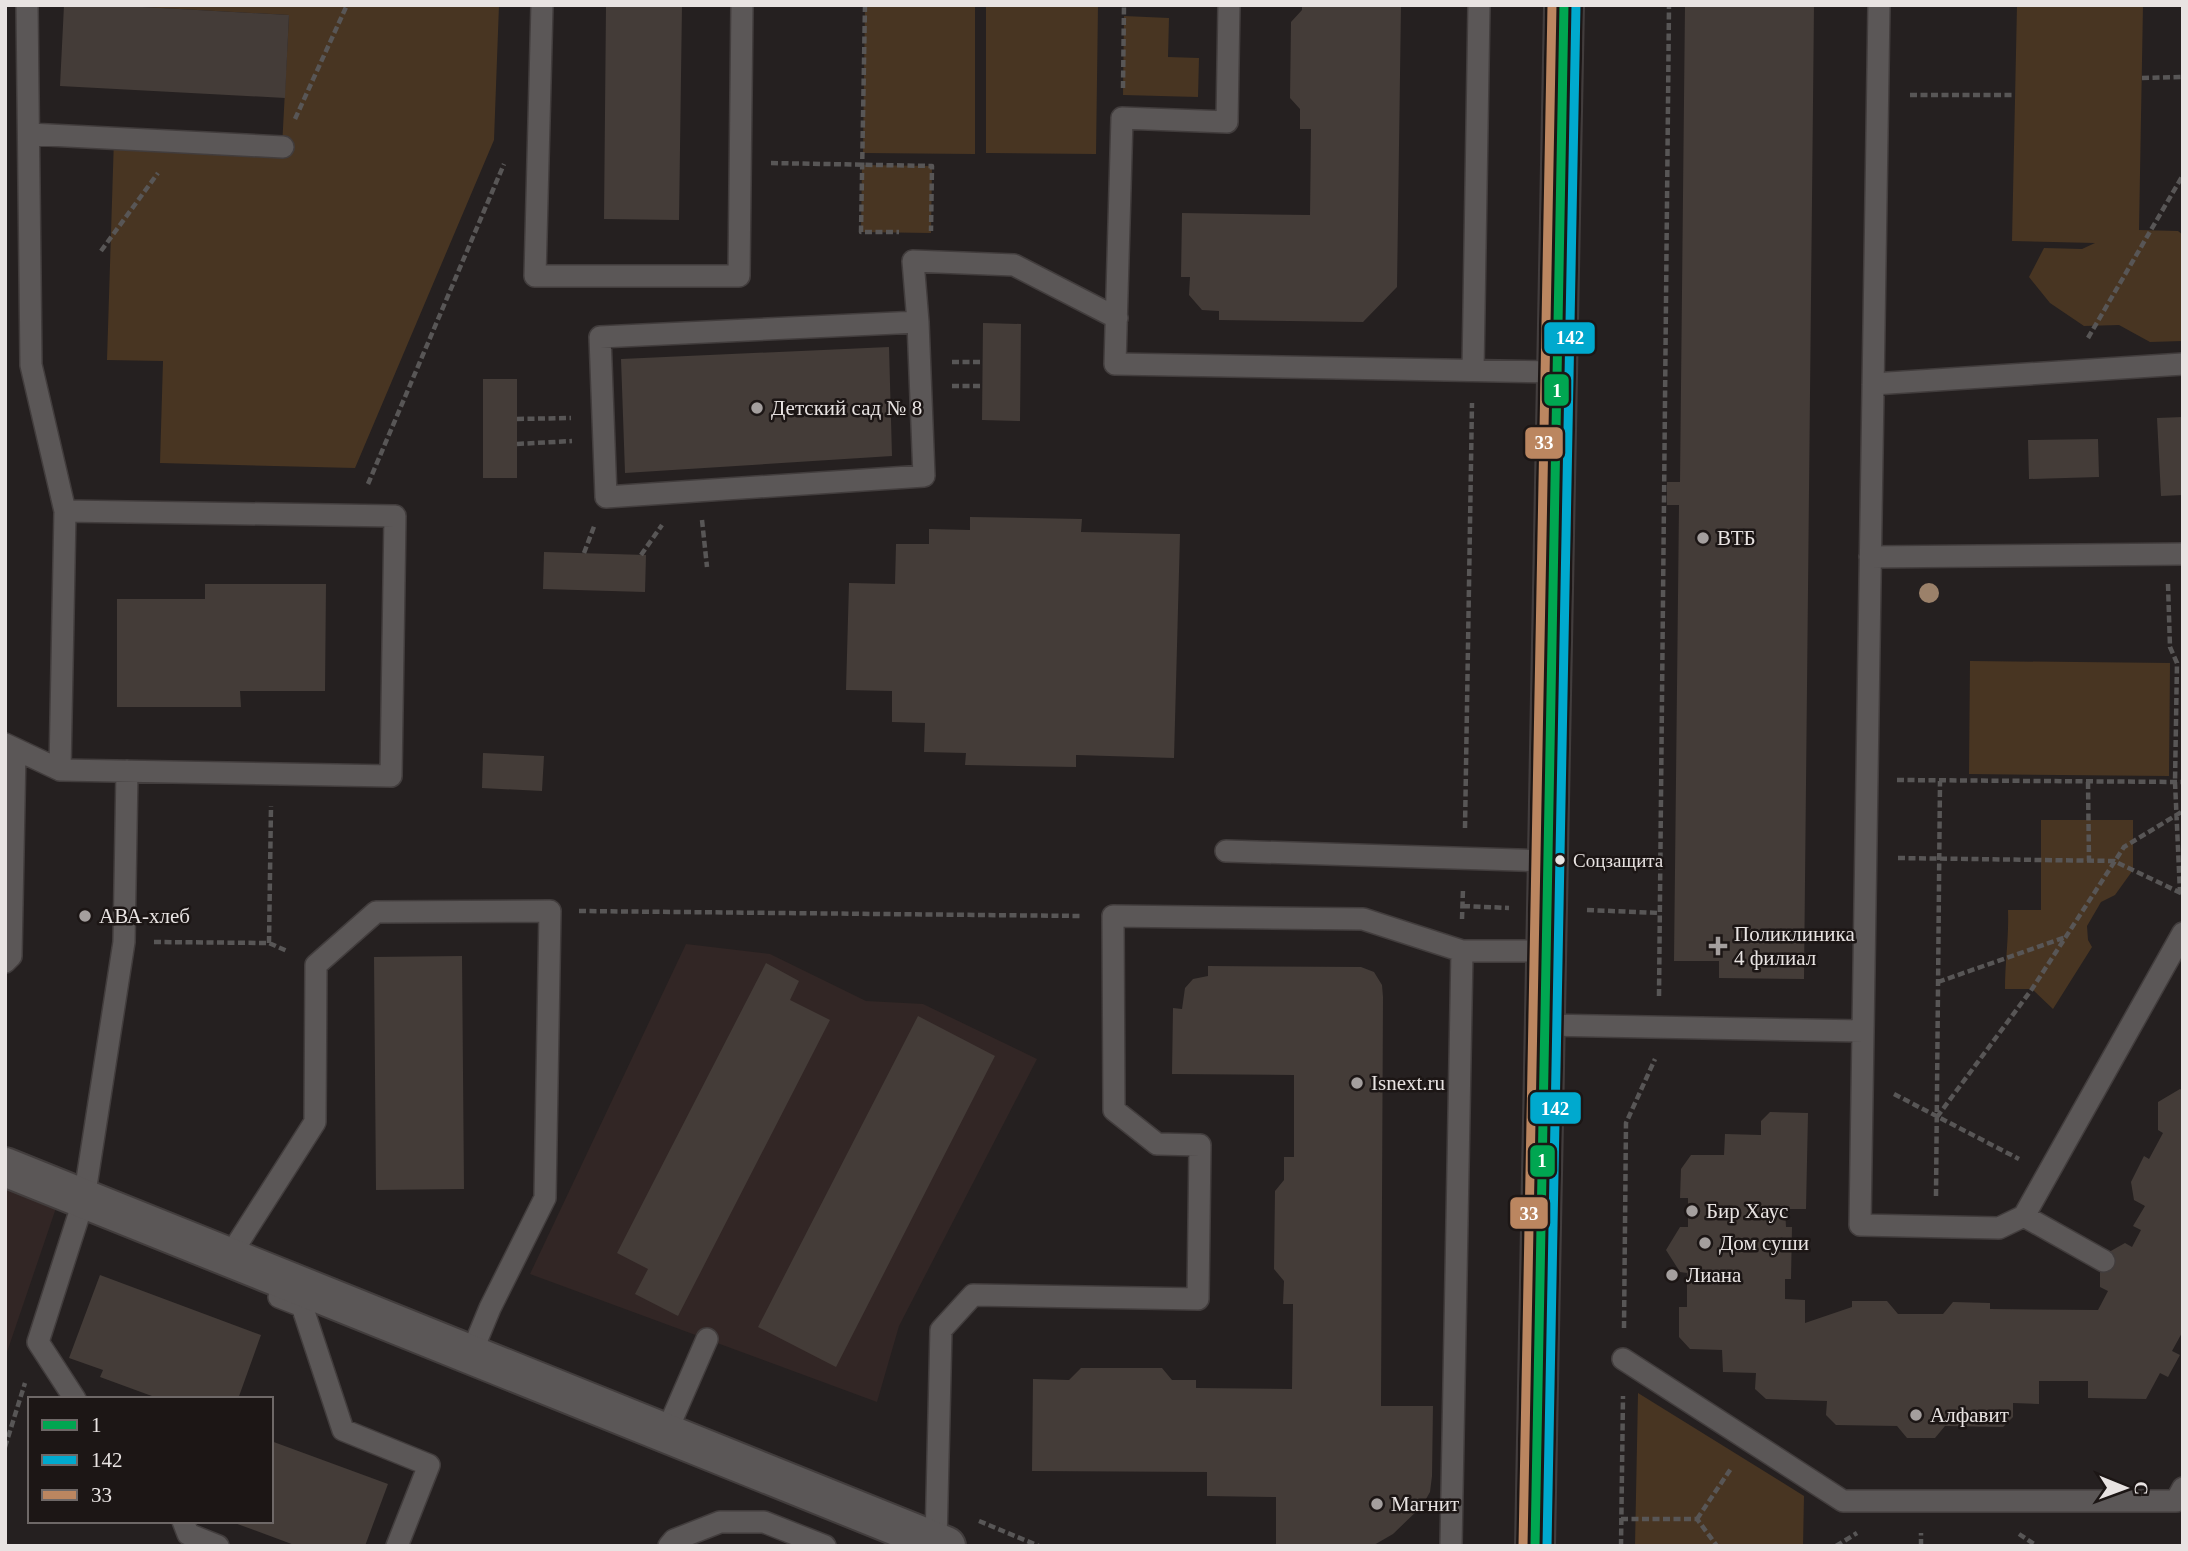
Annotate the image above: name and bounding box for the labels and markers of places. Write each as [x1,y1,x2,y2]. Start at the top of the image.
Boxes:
place label: Детский сад № 8 [771,396,922,420]
marker: Детский сад № 8 [749,400,765,416]
place label: ВТБ [1717,526,1756,550]
marker: ВТБ [1695,530,1711,546]
place label: Соцзащита [1573,850,1664,871]
marker: Соцзащита [1553,853,1567,867]
place label: АВА-хлеб [99,904,190,928]
marker: АВА-хлеб [77,908,93,924]
place label: Поликлиника 4 филиал [1734,922,1855,970]
marker: Поликлиника 4 филиал [1708,936,1728,956]
place label: Isnext.ru [1371,1071,1446,1095]
marker: Isnext.ru [1349,1075,1365,1091]
place label: Бир Хаус [1706,1199,1788,1223]
marker: Бир Хаус [1684,1203,1700,1219]
place label: Дом суши [1719,1231,1809,1255]
marker: Дом суши [1697,1235,1713,1251]
place label: Лиана [1686,1263,1742,1287]
marker: Лиана [1664,1267,1680,1283]
place label: Алфавит [1930,1403,2009,1427]
marker: Алфавит [1908,1407,1924,1423]
place label: Магнит [1391,1492,1459,1516]
marker: Магнит [1369,1496,1385,1512]

